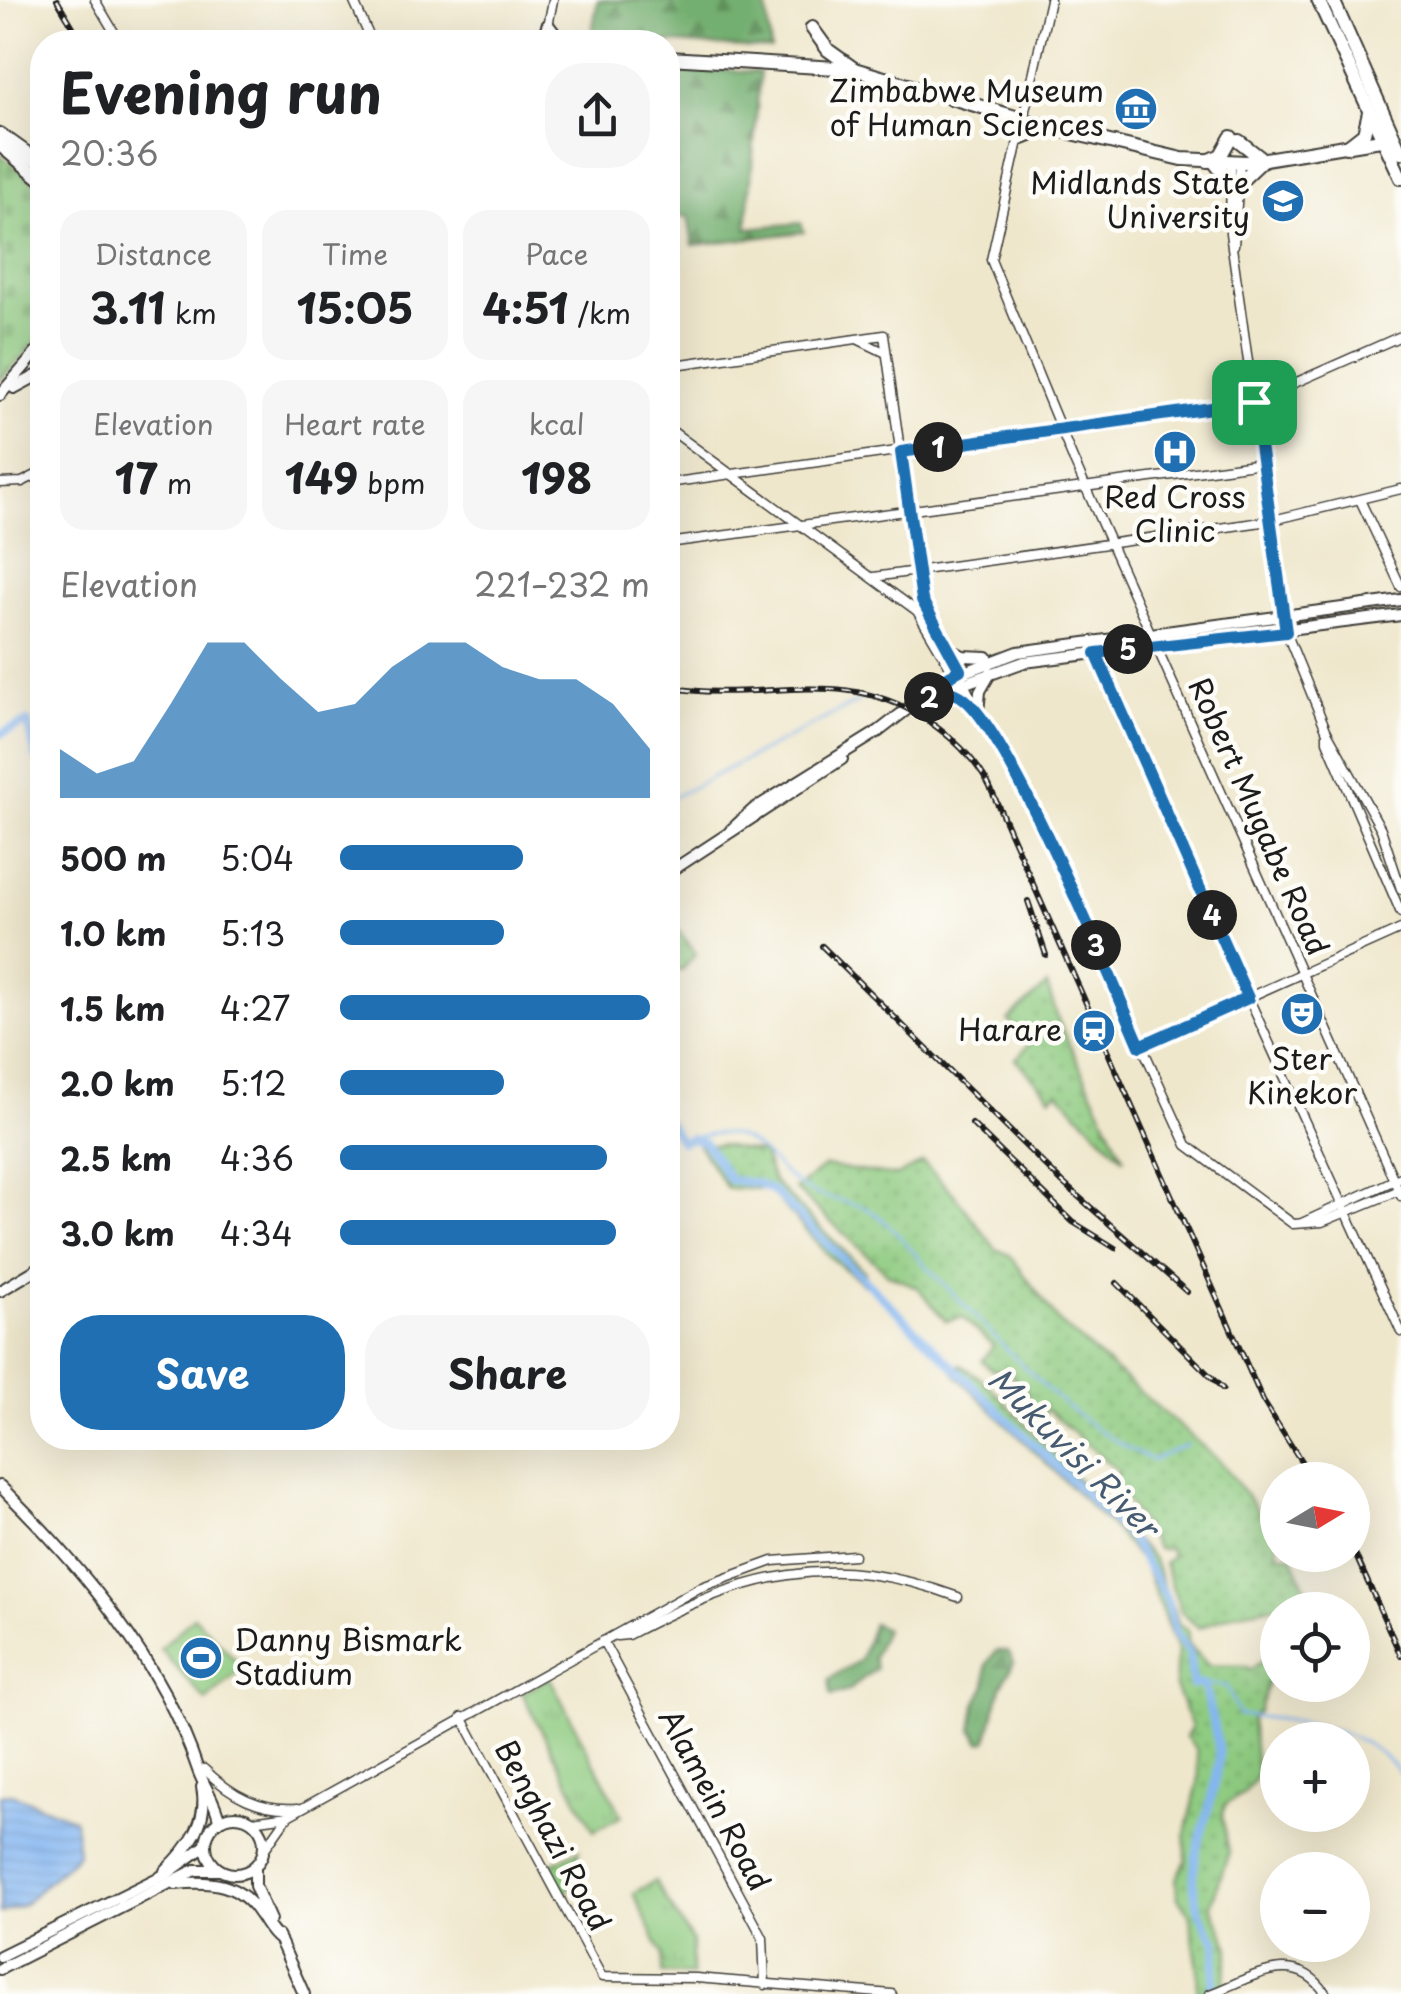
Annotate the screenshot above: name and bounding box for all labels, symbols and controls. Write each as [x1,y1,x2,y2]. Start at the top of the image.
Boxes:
text: Evening run [60,50,382,133]
button: share [545,63,650,168]
place label: Zimbabwe Museum of Human Sciences [829,67,1104,146]
museum icon: Zimbabwe Museum of Human Sciences [1113,86,1159,132]
text: 20:36 [60,129,158,177]
place label: Midlands State University [1030,159,1250,238]
school or university icon: Midlands State University [1260,178,1306,224]
text: Distance [95,232,212,275]
text: Time [322,232,388,275]
text: Pace [525,232,588,275]
text: 3.11 [90,275,166,338]
text: 15:05 [296,275,414,338]
text: 4:51 [482,275,568,338]
text: km [166,291,217,334]
text: /km [568,291,631,334]
pin [1212,360,1297,445]
icon: arrive [1227,375,1282,430]
text: Elevation [93,402,214,445]
text: Heart rate [284,402,426,445]
text: kcal [529,402,585,445]
pin: 1 [913,422,963,472]
text: 1 [931,425,945,468]
hospital icon: Red Cross Clinic [1152,429,1198,475]
text: 17 [114,445,158,508]
text: 149 [284,445,358,508]
text: 198 [521,445,592,508]
text: m [158,461,192,504]
text: bpm [358,461,425,504]
place label: Red Cross Clinic [1104,473,1246,552]
text: Elevation [60,560,198,608]
text: 221–232 m [474,560,650,608]
pin: 5 [1103,624,1153,674]
text: 5 [1119,627,1137,670]
street label: Robert Mugabe Road [1179,670,1342,962]
pin: 2 [904,672,954,722]
text: 2 [919,675,939,718]
text: 500 m [60,834,166,882]
text: 5:04 [220,834,294,882]
pin: 4 [1187,890,1237,940]
text: 4 [1202,893,1222,936]
text: 1.0 km [60,909,166,957]
text: 5:13 [220,909,285,957]
pin: 3 [1071,920,1121,970]
text: 3 [1087,923,1105,966]
text: 1.5 km [60,984,165,1032]
text: 4:27 [220,984,290,1032]
theatre icon: Ster Kinekor [1279,991,1325,1037]
place label: Harare [958,1006,1062,1051]
station icon: Harare [1071,1008,1117,1054]
place label: Ster Kinekor [1247,1035,1357,1114]
text: 2.0 km [60,1059,175,1107]
text: 5:12 [220,1059,287,1107]
text: 2.5 km [60,1134,172,1182]
text: 4:36 [220,1134,294,1182]
text: 3.0 km [60,1209,175,1257]
text: 4:34 [220,1209,293,1257]
button: Save [60,1315,345,1430]
button: Share [365,1315,650,1430]
water label: Mukuvisi River [978,1355,1174,1551]
north arrow [1260,1462,1370,1572]
map controls [1260,1462,1370,1962]
button: locate [1260,1592,1370,1702]
place label: Danny Bismark Stadium [234,1616,462,1695]
sports icon: Danny Bismark Stadium [178,1635,224,1681]
street label: Alamein Road [649,1700,783,1898]
button: + [1260,1722,1370,1832]
street label: Benghazi Road [485,1731,624,1939]
button: − [1260,1852,1370,1962]

